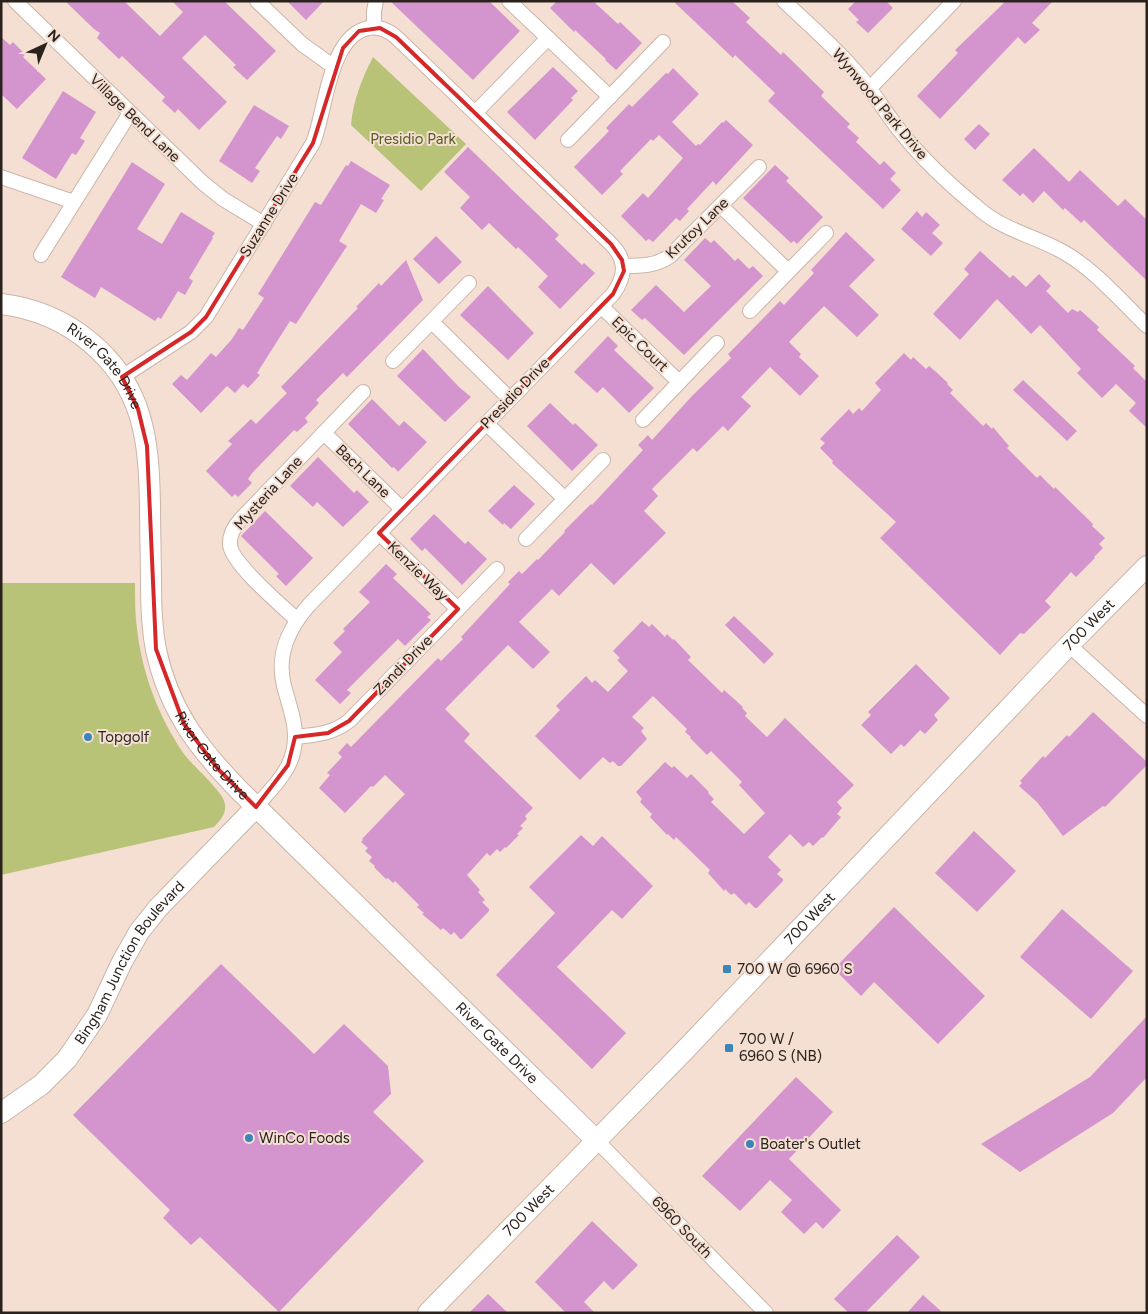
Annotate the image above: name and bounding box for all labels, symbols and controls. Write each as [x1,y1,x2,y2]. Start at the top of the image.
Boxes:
north arrow [20,20,70,70]
text: N [44,26,63,46]
street label: Wynwood Park Drive [828,45,932,163]
street label: Village Bend Lane [86,70,184,166]
park label: Presidio Park [370,130,457,148]
street label: Suzanne Drive [236,170,302,260]
street label: Krutoy Lane [662,194,732,262]
street label: Epic Court [608,313,672,376]
street label: River Gate Drive [64,319,146,411]
street label: Presidio Drive [477,354,553,432]
street label: Bach Lane [332,441,394,501]
street label: Mysteria Lane [230,452,306,534]
street label: Kenzie Way [384,538,452,604]
street label: 700 West [1059,595,1119,655]
street label: Zandi Drive [370,631,436,699]
street label: River Gate Drive [171,708,253,804]
place label: Topgolf [98,728,150,746]
marker: Topgolf [82,731,94,743]
street label: Bingham Junction Boulevard [71,877,188,1048]
street label: 700 West [781,888,839,948]
place label: 700 W @ 6960 S [737,960,853,978]
marker: 700 W @ 6960 S [721,963,733,975]
street label: River Gate Drive [452,998,542,1087]
place label: 700 W / 6960 S (NB) [739,1030,822,1065]
marker: 700 W / 6960 S (NB) [723,1042,735,1054]
place label: WinCo Foods [259,1129,350,1147]
marker: WinCo Foods [243,1132,255,1144]
place label: Boater's Outlet [760,1135,861,1153]
marker: Boater's Outlet [744,1138,756,1150]
street label: 700 West [499,1180,558,1240]
street label: 6960 South [648,1192,716,1262]

